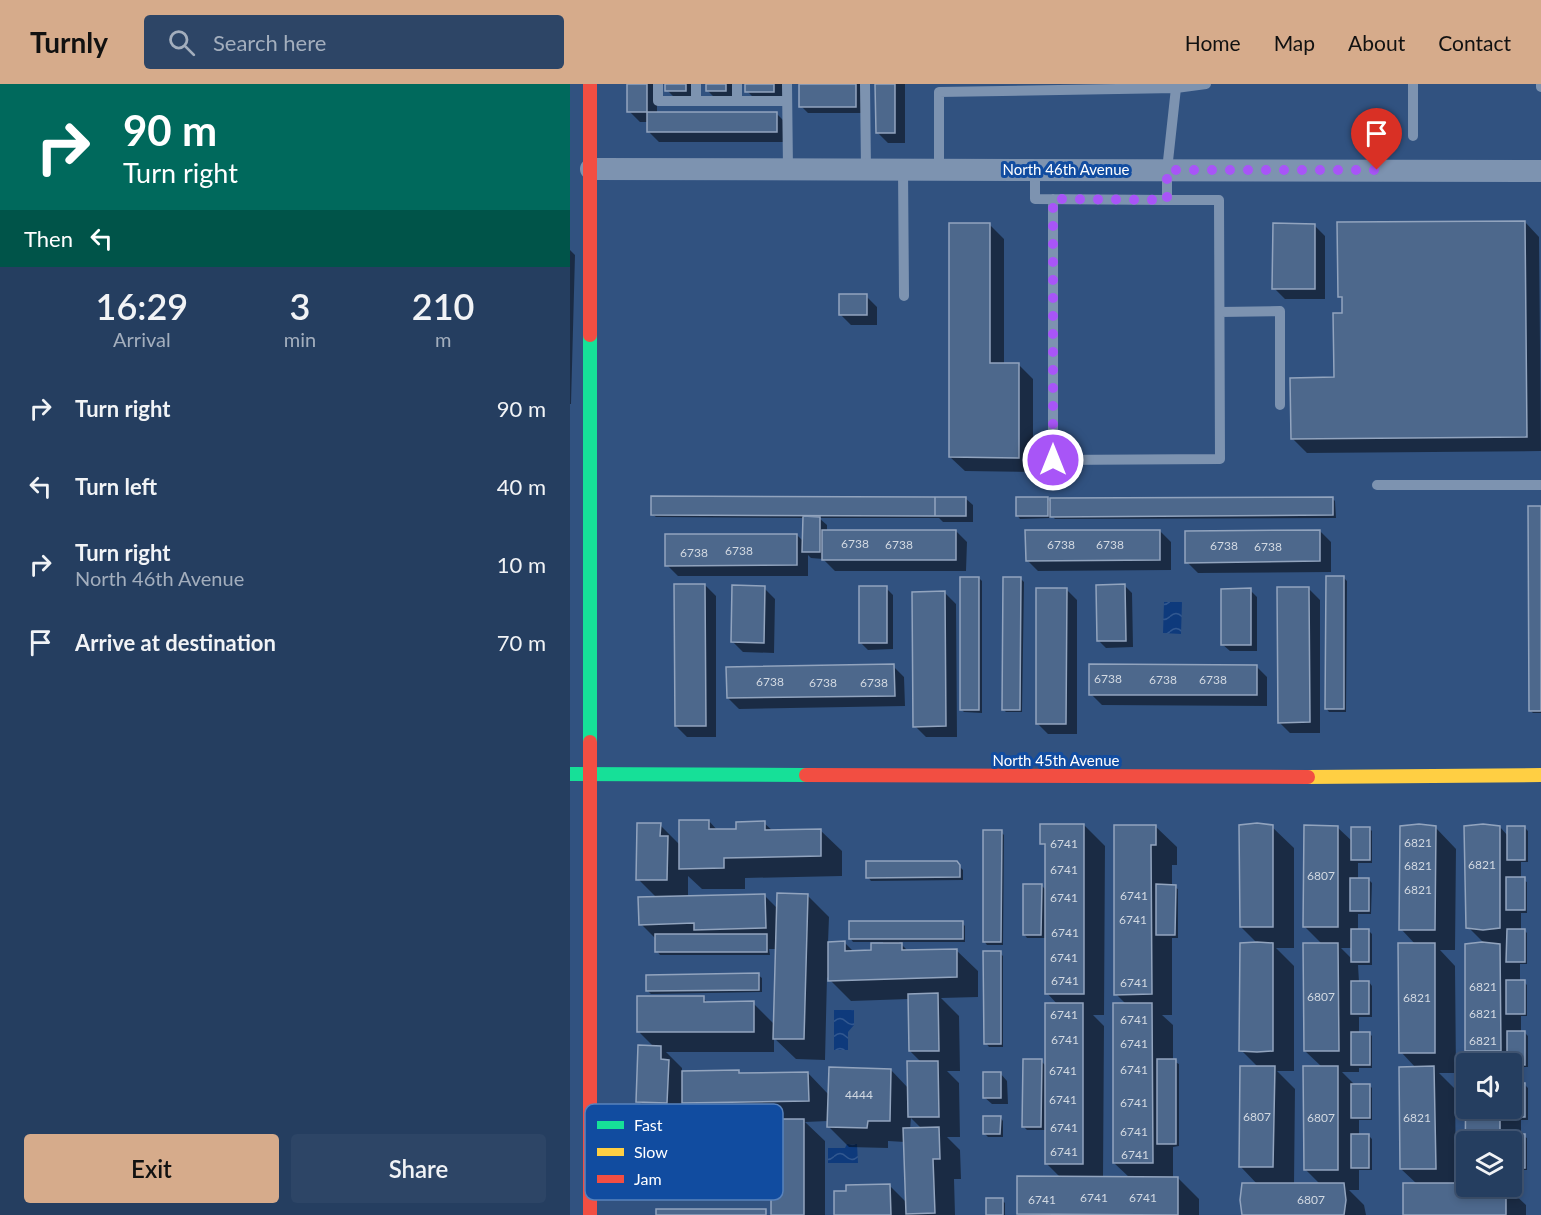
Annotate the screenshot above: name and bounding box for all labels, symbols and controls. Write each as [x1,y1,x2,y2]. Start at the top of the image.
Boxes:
search box [144,15,564,69]
text: Turnly [30,25,108,59]
icon: search [165,26,198,59]
text: Search here [213,29,326,56]
text: Home [1185,30,1241,55]
text: Map [1274,30,1315,55]
text: About [1348,30,1405,55]
text: Contact [1438,30,1511,55]
text: 90 m [123,105,217,155]
icon: right [24,108,102,186]
pin [1351,108,1402,170]
icon: arrive [1360,117,1393,150]
text: Turn right [123,156,238,189]
street label: North 46th Avenue [1003,160,1130,178]
icon: left [85,222,118,255]
text: Then [24,225,73,252]
text: 16:29 [96,284,188,328]
text: 3 [290,284,310,328]
text: 210 [412,284,474,328]
text: Arrival [113,327,171,351]
text: min [284,327,316,351]
text: m [435,327,451,351]
icon: right [24,392,57,425]
text: Turn right [75,395,170,422]
text: 90 m [497,395,546,422]
position arrow [1021,428,1085,492]
icon: left [24,470,57,503]
text: Turn left [75,473,157,500]
text: 40 m [497,473,546,500]
house number: 6738 [841,536,869,551]
house number: 6738 [885,537,913,552]
house number: 6738 [1047,537,1075,552]
house number: 6738 [1096,537,1124,552]
house number: 6738 [1210,538,1238,553]
text: Turn right [75,539,170,566]
house number: 6738 [1254,539,1282,554]
house number: 6738 [725,543,753,558]
house number: 6738 [680,545,708,560]
icon: right [24,548,57,581]
text: 10 m [497,551,546,578]
text: North 46th Avenue [75,566,244,590]
icon: arrive [24,626,57,659]
text: Arrive at destination [75,629,276,656]
text: 70 m [497,629,546,656]
house number: 6738 [1094,671,1122,686]
house number: 6738 [1149,672,1177,687]
house number: 6738 [1199,672,1227,687]
house number: 6738 [756,674,784,689]
house number: 6738 [809,675,837,690]
house number: 6738 [860,675,888,690]
street label: North 45th Avenue [993,751,1120,769]
house number: 6821 [1404,835,1432,850]
house number: 6741 [1050,836,1078,851]
house number: 6821 [1468,857,1496,872]
house number: 6821 [1404,858,1432,873]
house number: 6741 [1050,862,1078,877]
house number: 6807 [1307,868,1335,883]
house number: 6821 [1404,882,1432,897]
house number: 6741 [1120,888,1148,903]
house number: 6741 [1050,890,1078,905]
house number: 6741 [1119,912,1147,927]
house number: 6741 [1051,925,1079,940]
house number: 6741 [1050,950,1078,965]
house number: 6741 [1051,973,1079,988]
house number: 6741 [1120,975,1148,990]
house number: 6821 [1469,979,1497,994]
house number: 6807 [1307,989,1335,1004]
house number: 6821 [1403,990,1431,1005]
house number: 6821 [1469,1006,1497,1021]
house number: 6741 [1050,1007,1078,1022]
house number: 6741 [1120,1012,1148,1027]
house number: 6741 [1051,1032,1079,1047]
house number: 6821 [1469,1033,1497,1048]
house number: 6741 [1120,1036,1148,1051]
map controls [1456,1053,1522,1197]
button: sound [1456,1053,1522,1119]
house number: 6741 [1120,1062,1148,1077]
house number: 6741 [1049,1063,1077,1078]
house number: 4444 [845,1087,873,1102]
house number: 6741 [1049,1092,1077,1107]
house number: 6741 [1120,1095,1148,1110]
legend [585,1104,783,1200]
house number: 6807 [1243,1109,1271,1124]
house number: 6807 [1307,1110,1335,1125]
house number: 6821 [1403,1110,1431,1125]
text: Fast [634,1115,663,1134]
house number: 6741 [1050,1120,1078,1135]
house number: 6741 [1120,1124,1148,1139]
button: layers [1456,1131,1522,1197]
button: Exit [24,1134,279,1203]
button: Share [291,1134,546,1203]
text: Slow [634,1142,668,1161]
house number: 6741 [1050,1144,1078,1159]
house number: 6741 [1121,1147,1149,1162]
text: Jam [634,1169,662,1188]
house number: 6741 [1080,1190,1108,1205]
house number: 6741 [1129,1190,1157,1205]
house number: 6741 [1028,1192,1056,1207]
house number: 6807 [1297,1192,1325,1207]

